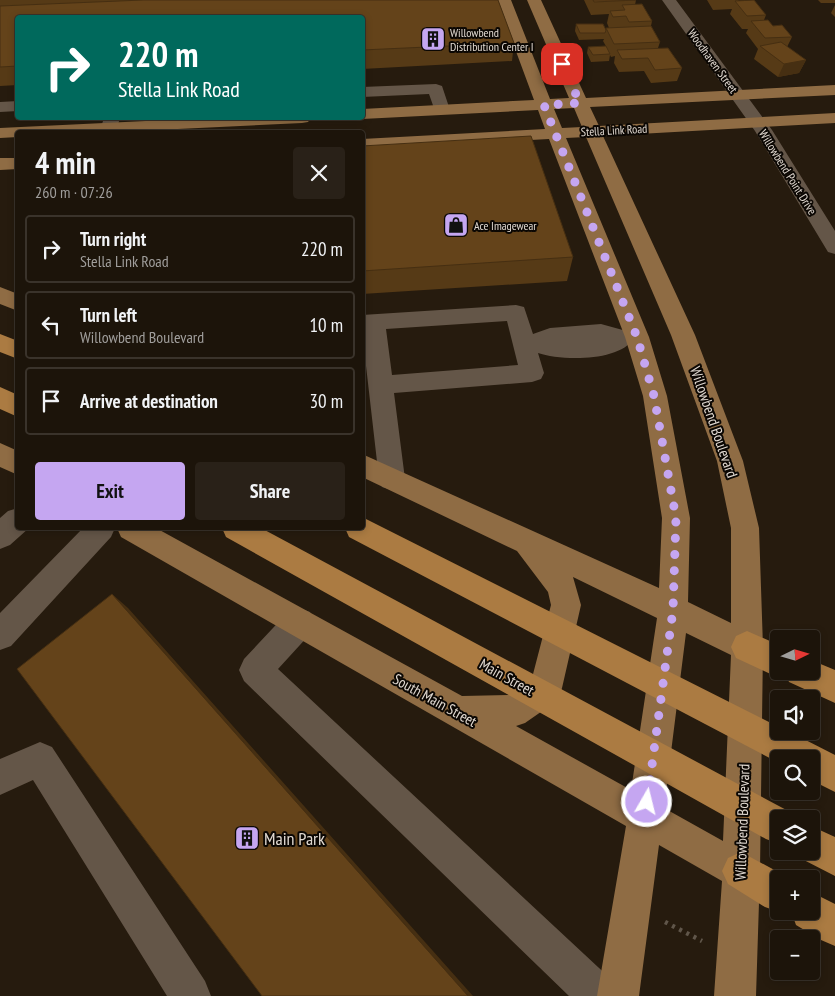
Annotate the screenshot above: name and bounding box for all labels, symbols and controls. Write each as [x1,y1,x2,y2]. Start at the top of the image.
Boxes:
place label: Willowbend Distribution Center I [450,25,534,54]
building icon: Willowbend Distribution Center I [420,26,446,52]
street label: Woodhaven Street [685,26,742,97]
text: 220 m [118,31,199,77]
icon: right [35,35,100,100]
pin [541,43,583,85]
icon: arrive [548,50,576,78]
text: Stella Link Road [118,75,240,103]
street label: Stella Link Road [580,121,648,139]
street label: Willowbend Point Drive [756,127,820,217]
text: 4 min [35,143,96,182]
button: close [293,147,345,199]
text: 260 m · 07:26 [35,182,113,202]
shop icon: Ace Imagewear [443,212,469,238]
place label: Ace Imagewear [474,218,537,233]
text: Turn right [80,227,146,251]
icon: right [37,235,65,263]
text: 220 m [301,237,343,261]
text: Stella Link Road [80,251,169,271]
text: Turn left [80,303,137,327]
icon: left [37,311,65,339]
text: 10 m [310,313,343,337]
text: Willowbend Boulevard [80,327,204,347]
street label: Willowbend Boulevard [686,364,742,480]
icon: arrive [37,387,65,415]
text: Arrive at destination [80,389,218,413]
text: 30 m [310,389,343,413]
button: Exit [35,462,185,520]
button: Share [195,462,345,520]
north arrow [770,630,820,680]
map controls [770,630,820,980]
street label: Main Street [476,654,538,700]
street label: South Main Street [390,669,480,731]
button: sound [770,690,820,740]
button: search [770,750,820,800]
street label: Willowbend Boulevard [730,764,754,880]
position arrow [620,775,672,827]
button: layers [770,810,820,860]
building icon: Main Park [234,825,260,851]
place label: Main Park [264,827,325,850]
button: + [770,870,820,920]
button: − [770,930,820,980]

